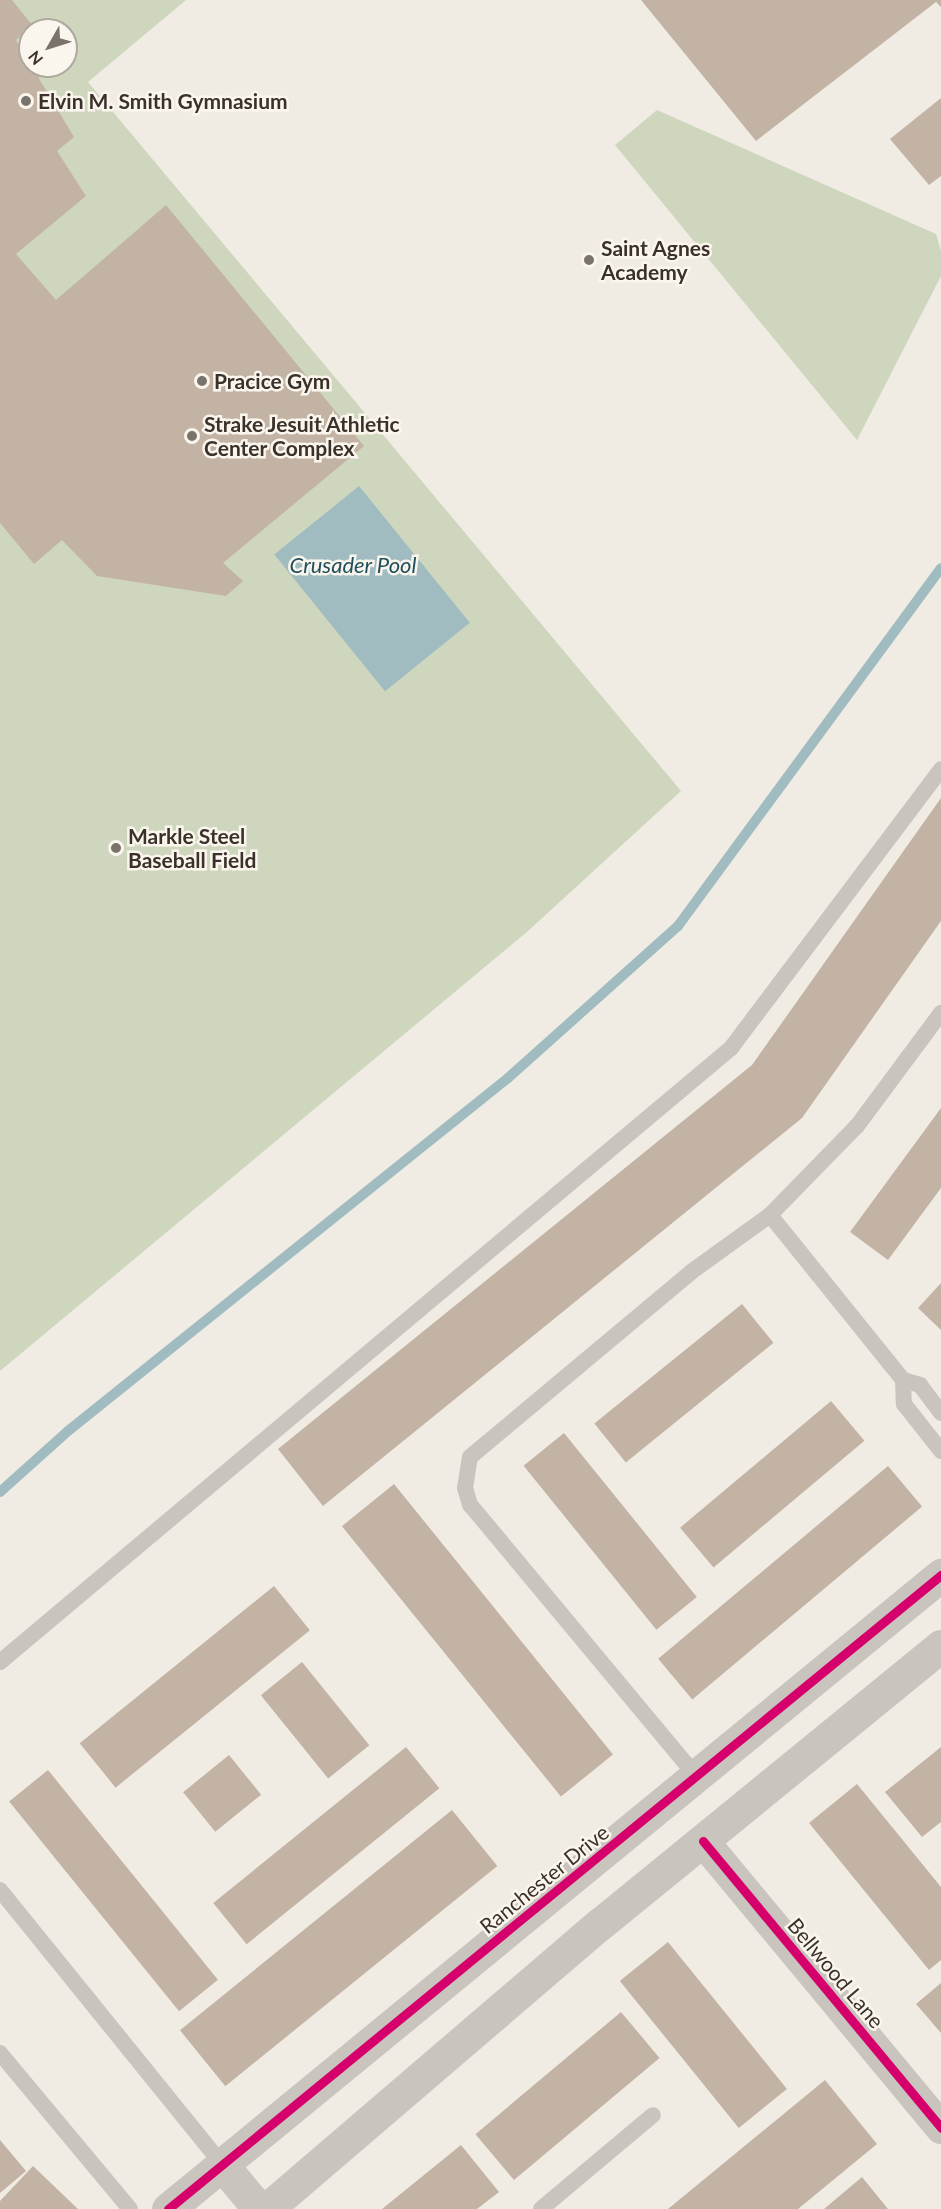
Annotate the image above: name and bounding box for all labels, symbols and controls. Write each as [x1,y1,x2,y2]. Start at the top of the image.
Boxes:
north arrow [18,18,78,78]
text: N [24,48,46,69]
place label: Elvin M. Smith Gymnasium [38,88,288,114]
marker: Elvin M. Smith Gymnasium [19,94,33,108]
place label: Saint Agnes Academy [601,235,711,285]
marker: Saint Agnes Academy [582,253,596,267]
place label: Pracice Gym [214,368,330,394]
marker: Pracice Gym [195,374,209,388]
place label: Strake Jesuit Athletic Center Complex [204,411,401,461]
marker: Strake Jesuit Athletic Center Complex [185,429,199,443]
water label: Crusader Pool [289,552,417,578]
place label: Markle Steel Baseball Field [128,823,256,873]
marker: Markle Steel Baseball Field [109,841,123,855]
street label: Ranchester Drive [474,1819,614,1939]
street label: Bellwood Lane [783,1913,889,2033]

